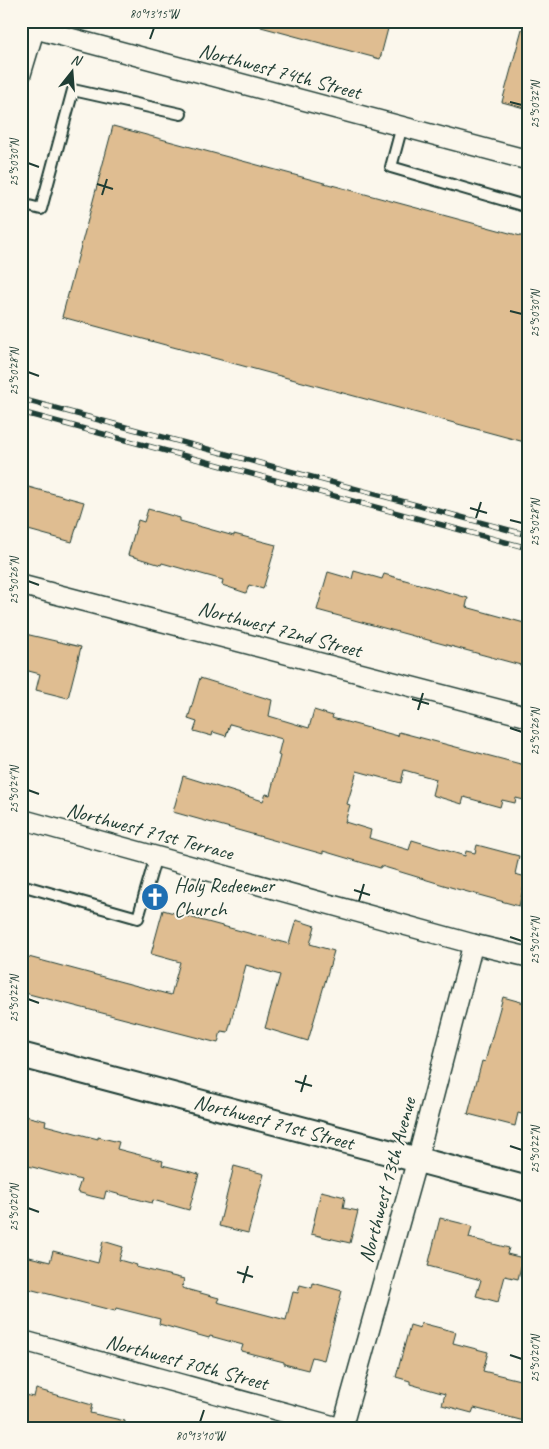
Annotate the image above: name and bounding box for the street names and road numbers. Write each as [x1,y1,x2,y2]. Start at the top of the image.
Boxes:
street label: Northwest 74th Street [196,37,366,106]
street label: Northwest 72nd Street [196,595,366,664]
street label: Northwest 71st Terrace [64,796,237,866]
street label: Northwest 71st Street [191,1088,359,1156]
street label: Northwest 13th Avenue [352,1094,422,1265]
street label: Northwest 70th Street [103,1328,273,1397]

